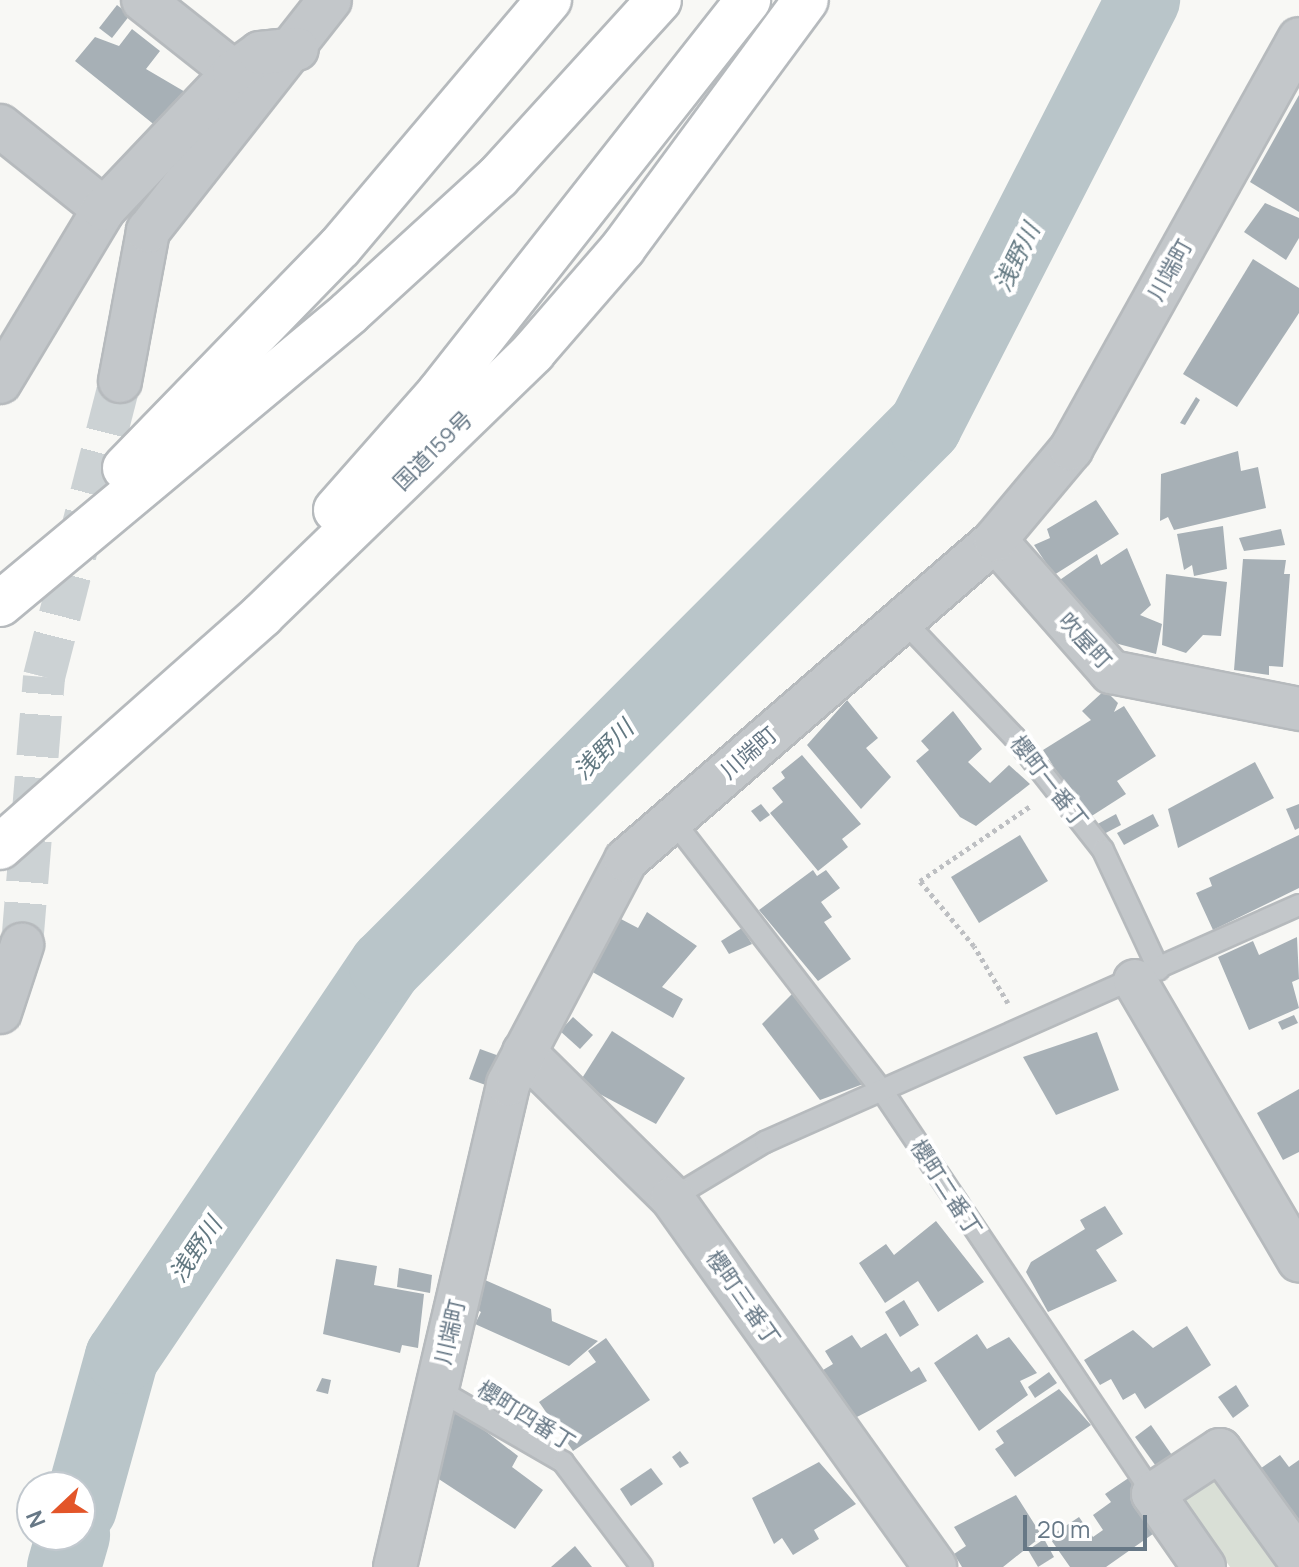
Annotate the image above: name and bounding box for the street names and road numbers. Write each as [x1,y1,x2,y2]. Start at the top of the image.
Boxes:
street label: 川端町 [1142,235,1198,305]
street label: 国道159号 [388,406,478,496]
street label: 吹屋町 [1053,608,1117,674]
street label: 川端町 [715,721,783,785]
street label: 櫻町一番丁 [1005,731,1093,833]
street label: 櫻町二番丁 [905,1135,987,1241]
street label: 櫻町三番丁 [701,1245,785,1351]
street label: 川端町 [430,1297,470,1367]
street label: 櫻町四番丁 [472,1376,580,1456]

